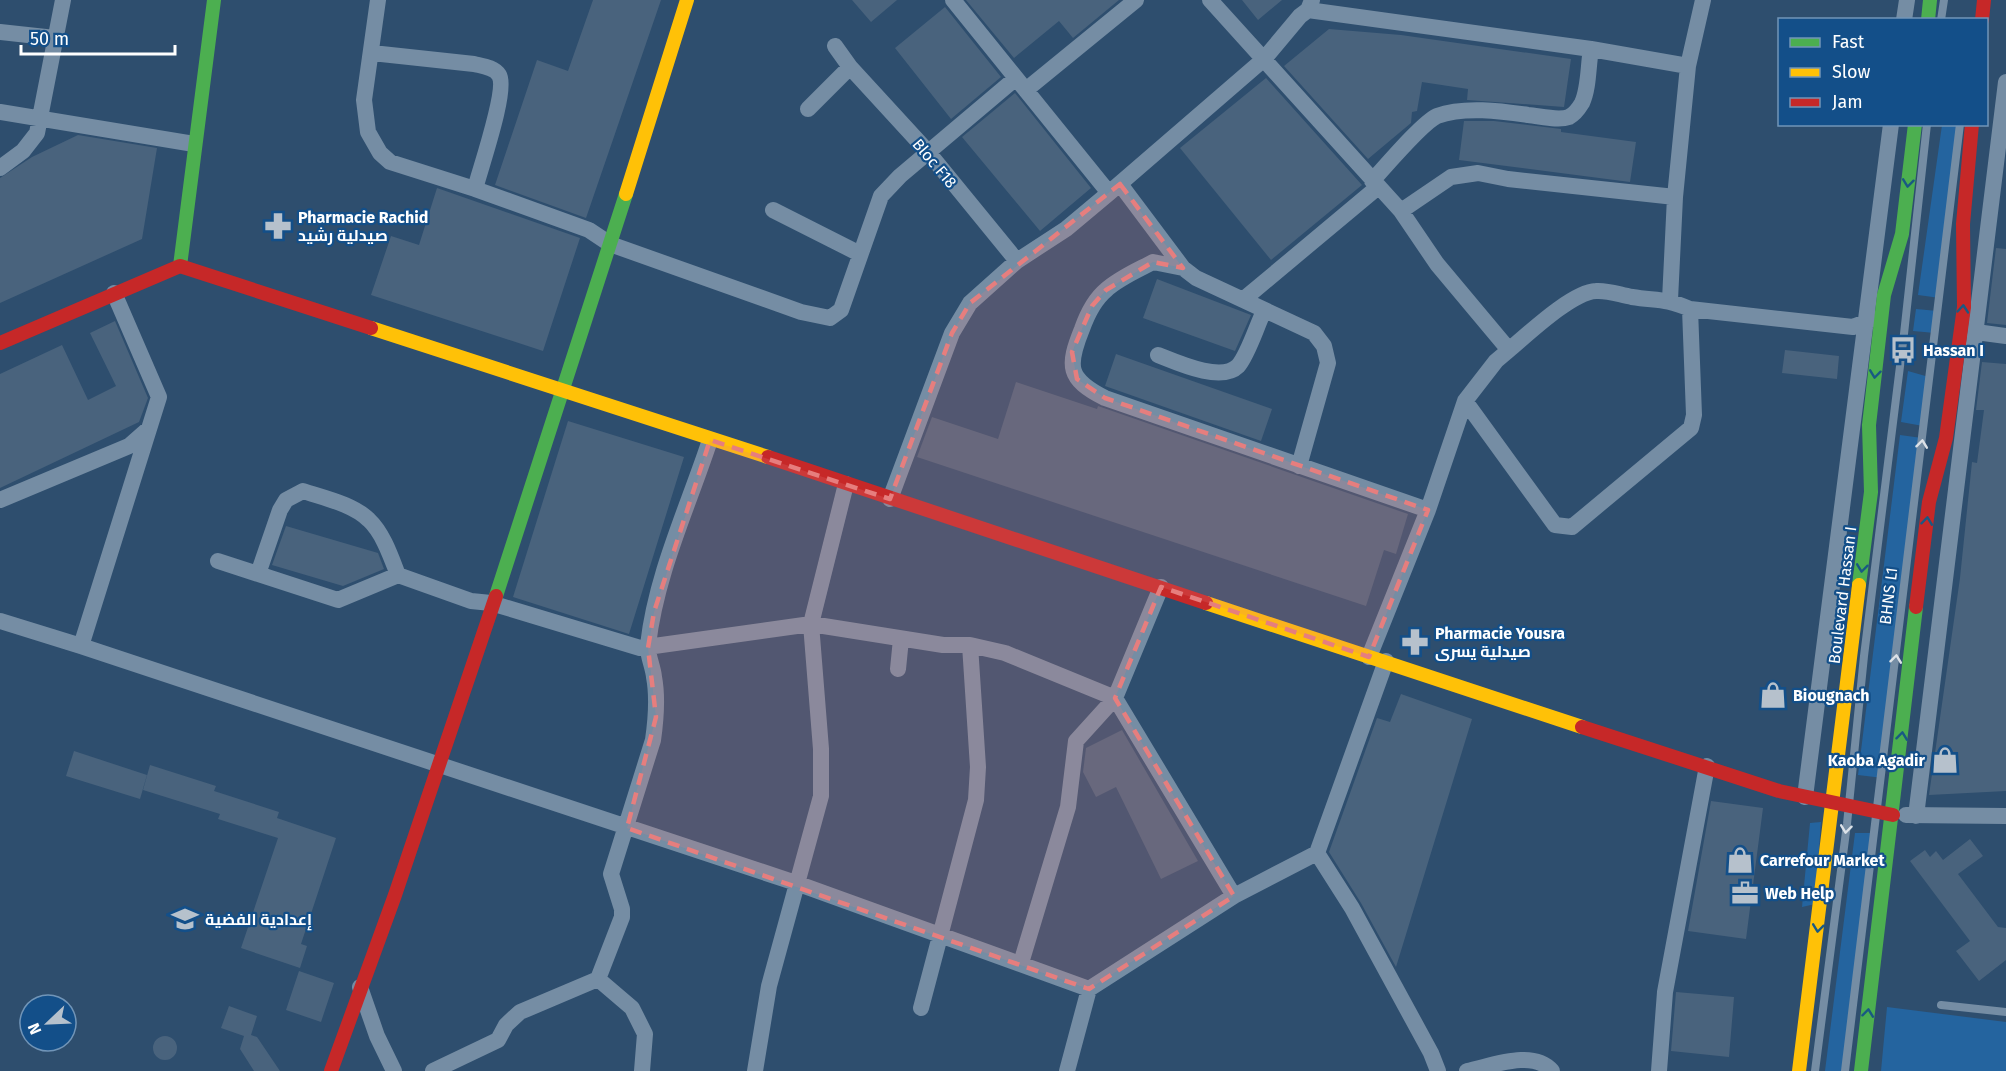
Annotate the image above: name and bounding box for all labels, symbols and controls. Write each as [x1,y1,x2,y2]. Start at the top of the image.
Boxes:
scale bar [21,18,176,56]
legend [1778,18,1988,126]
text: 50 m [30,28,69,50]
text: Fast [1832,31,1865,53]
text: Slow [1832,61,1871,83]
text: Jam [1832,91,1863,113]
street label: Bloc F18 [908,135,961,192]
one-way arrow [1902,178,1915,187]
place label: Pharmacie Rachid صيدلية رشيد [298,208,428,245]
pharmacy icon: Pharmacie Rachid صيدلية رشيد [263,211,293,241]
one-way arrow [1956,304,1969,314]
bus stop icon: Hassan I [1888,335,1918,365]
place label: Hassan I [1923,341,1984,360]
one-way arrow [1869,369,1882,379]
one-way arrow [1915,440,1928,449]
one-way arrow [1920,517,1932,526]
street label: Boulevard Hassan I [1825,525,1860,665]
one-way arrow [1856,563,1869,573]
street label: BHNS L1 [1876,566,1901,626]
place label: Pharmacie Yousra صيدلية يسرى [1435,624,1565,661]
pharmacy icon: Pharmacie Yousra صيدلية يسرى [1400,627,1430,657]
one-way arrow [1889,654,1901,663]
shop icon: Biougnach [1758,680,1788,710]
place label: Biougnach [1793,686,1870,705]
one-way arrow [1895,731,1907,741]
shop icon: Kaoba Agadir [1930,745,1960,775]
place label: Kaoba Agadir [1828,751,1926,770]
one-way arrow [1840,825,1853,834]
shop icon: Carrefour Market [1725,845,1755,875]
place label: Carrefour Market [1760,851,1885,870]
office icon: Web Help [1730,878,1760,908]
place label: Web Help [1765,884,1834,903]
school or university icon: إعدادية الفضية [170,904,200,934]
place label: إعدادية الفضية [205,910,312,931]
one-way arrow [1812,924,1824,933]
north arrow [18,993,78,1053]
one-way arrow [1862,1008,1874,1018]
text: N [24,1020,45,1037]

